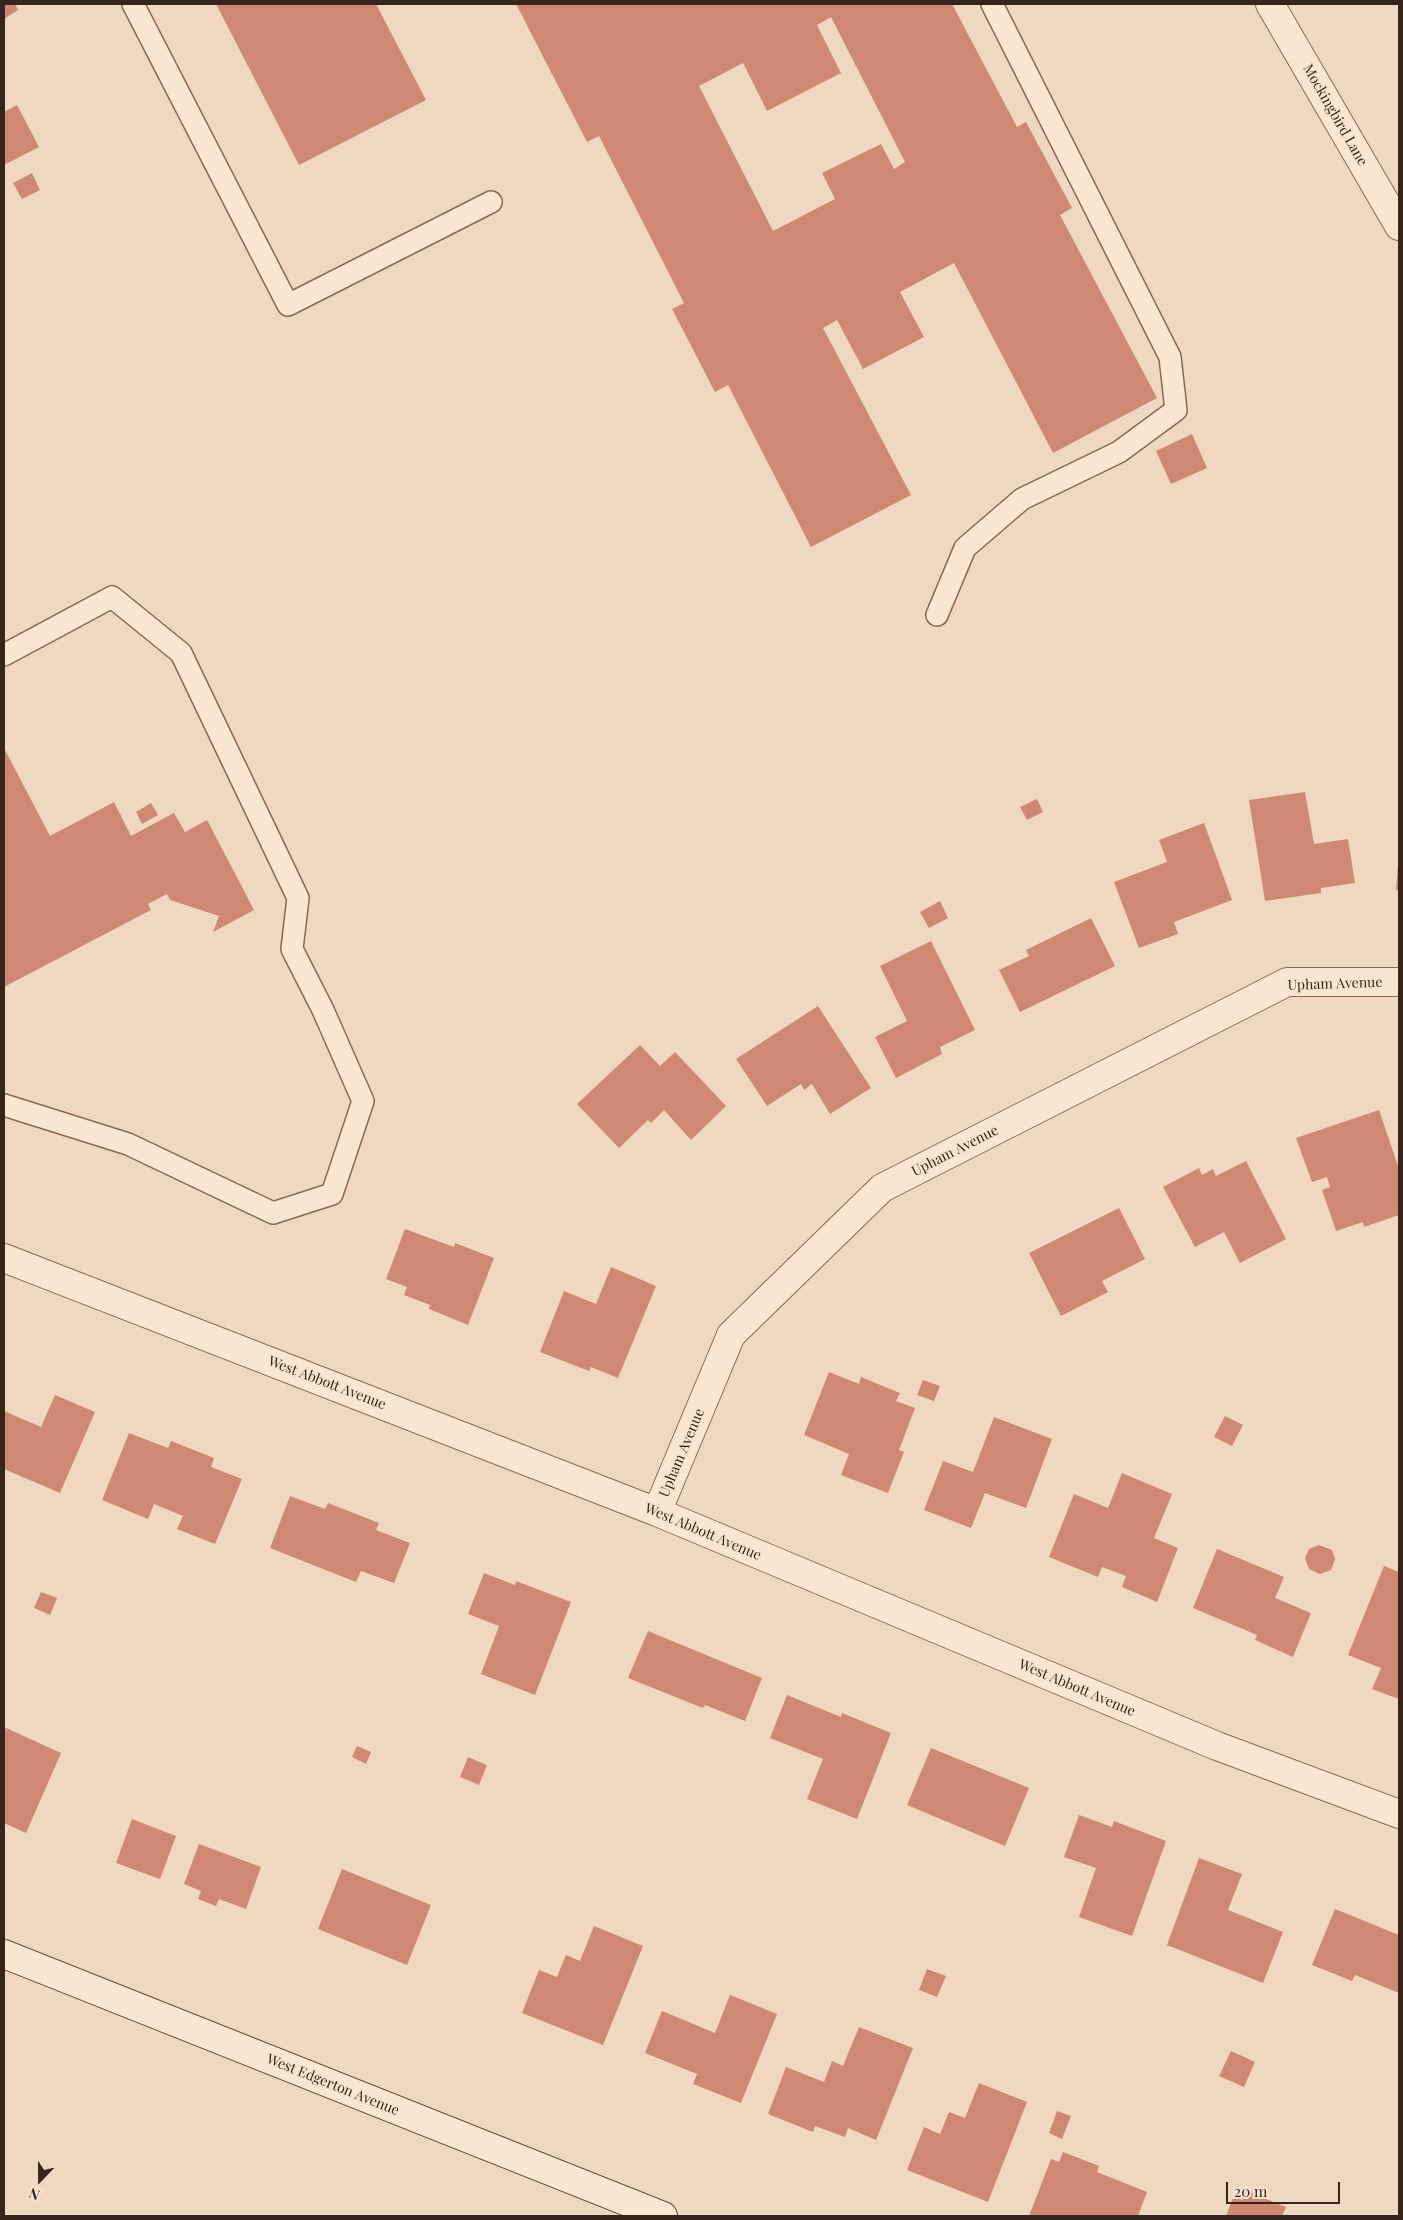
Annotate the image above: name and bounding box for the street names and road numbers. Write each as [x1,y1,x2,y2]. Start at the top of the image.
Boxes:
street label: Mockingbird Lane [1299,61,1371,169]
street label: Upham Avenue [1287,974,1383,994]
street label: Upham Avenue [909,1122,1001,1180]
street label: West Abbott Avenue [266,1353,388,1413]
street label: Upham Avenue [656,1406,708,1500]
street label: West Abbott Avenue [642,1500,764,1564]
street label: West Abbott Avenue [1016,1656,1138,1720]
street label: West Edgerton Avenue [264,2051,402,2119]

